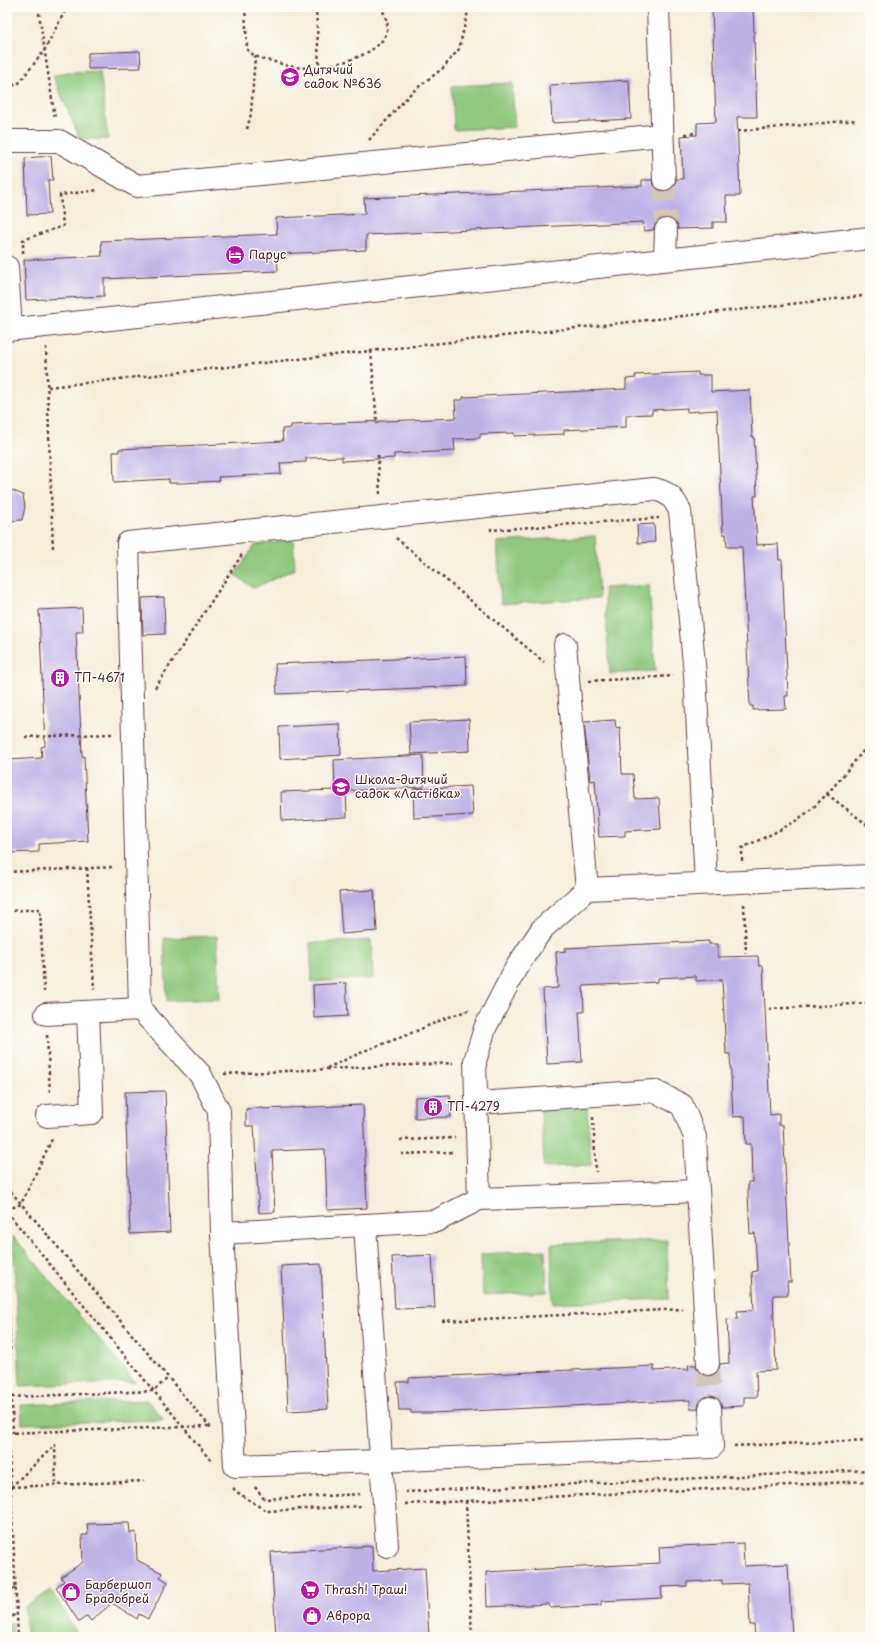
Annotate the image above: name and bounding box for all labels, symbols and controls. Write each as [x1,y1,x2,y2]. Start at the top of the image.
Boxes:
place label: Дитячий садок №636 [303,60,382,92]
school or university icon: Дитячий садок №636 [279,66,301,88]
hotel icon: Парус [224,244,246,266]
place label: Парус [249,245,286,263]
building icon: ТП-4671 [49,667,71,689]
place label: ТП-4671 [74,668,125,686]
place label: Школа-дитячий садок «Ластівка» [355,770,461,802]
school or university icon: Школа-дитячий садок «Ластівка» [330,776,352,798]
building icon: ТП-4279 [422,1096,444,1118]
place label: ТП-4279 [447,1097,500,1115]
place label: Барбершоп Брадобрей [85,1575,152,1607]
supermarket icon: Thrash! Траш! [299,1579,321,1601]
place label: Thrash! Траш! [324,1580,407,1598]
shop icon: Барбершоп Брадобрей [60,1581,82,1603]
shop icon: Аврора [301,1605,323,1627]
place label: Аврора [326,1606,371,1624]

